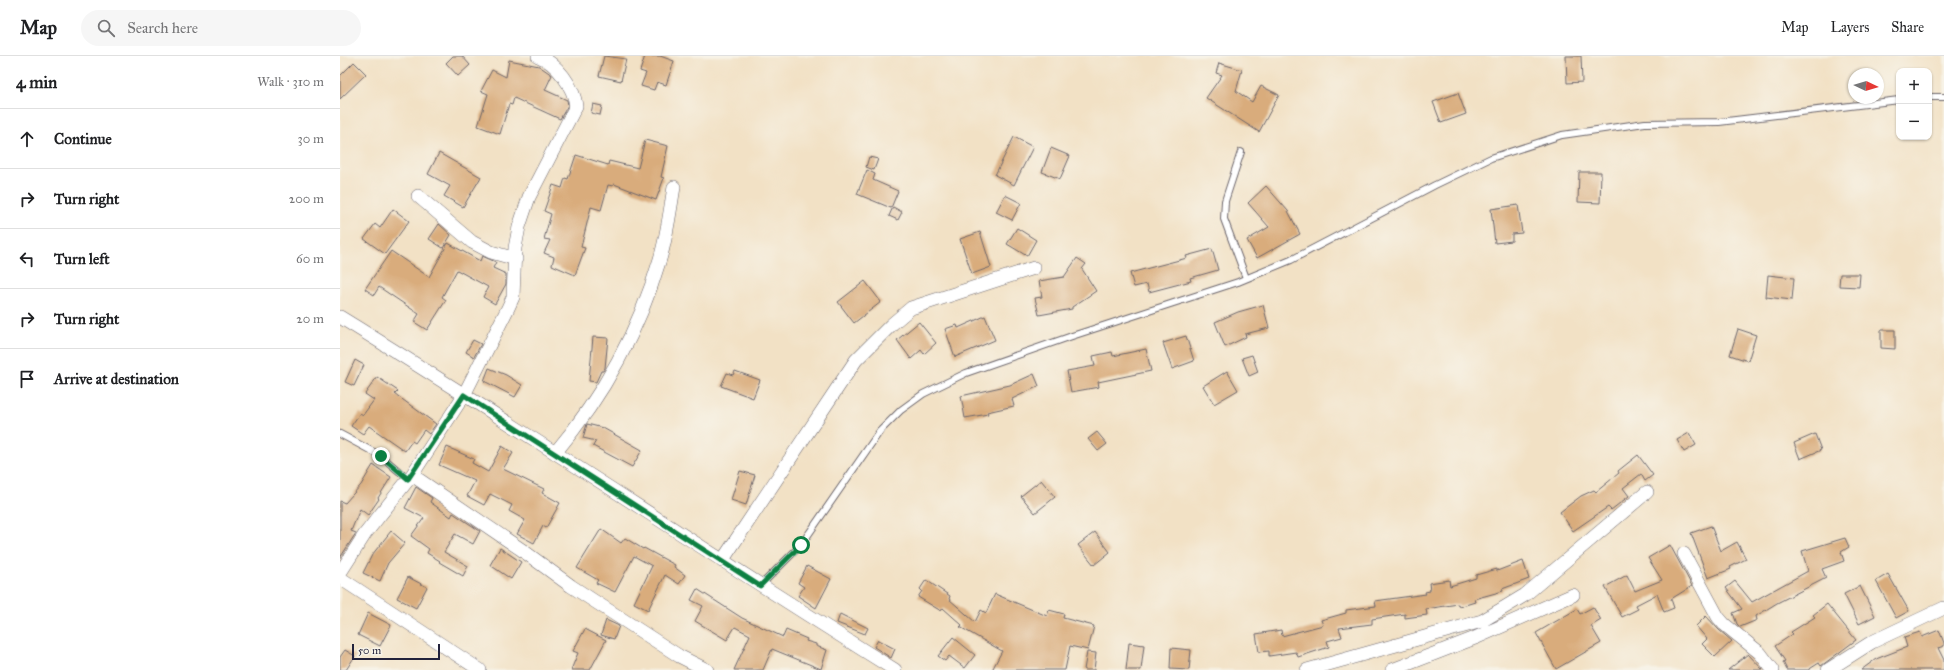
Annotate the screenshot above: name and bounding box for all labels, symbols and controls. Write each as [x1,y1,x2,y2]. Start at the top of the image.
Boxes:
search box [81,10,361,46]
text: Map [20,16,57,39]
icon: search [95,17,117,39]
text: Search here [127,19,198,37]
text: Map [1781,19,1809,36]
text: Layers [1831,19,1869,36]
text: Share [1891,19,1924,36]
north arrow [1848,68,1884,104]
map controls [1896,68,1932,140]
button: + [1896,68,1932,104]
text: 4 min [16,72,57,93]
text: Walk · 310 m [257,74,324,90]
button: − [1896,104,1932,140]
icon: ahead [16,128,38,150]
text: Continue [54,130,112,148]
text: 30 m [298,131,324,147]
icon: right [16,188,38,210]
text: Turn right [54,190,119,208]
text: 200 m [289,191,324,207]
icon: left [16,248,38,270]
text: Turn left [54,250,110,268]
text: 60 m [296,251,324,267]
icon: right [16,308,38,330]
text: Turn right [54,310,119,328]
text: 20 m [296,311,324,327]
icon: arrive [16,368,38,390]
text: Arrive at destination [54,370,179,388]
route end [372,447,390,465]
route start [792,536,810,554]
scale bar [352,642,440,661]
text: 50 m [358,644,381,657]

